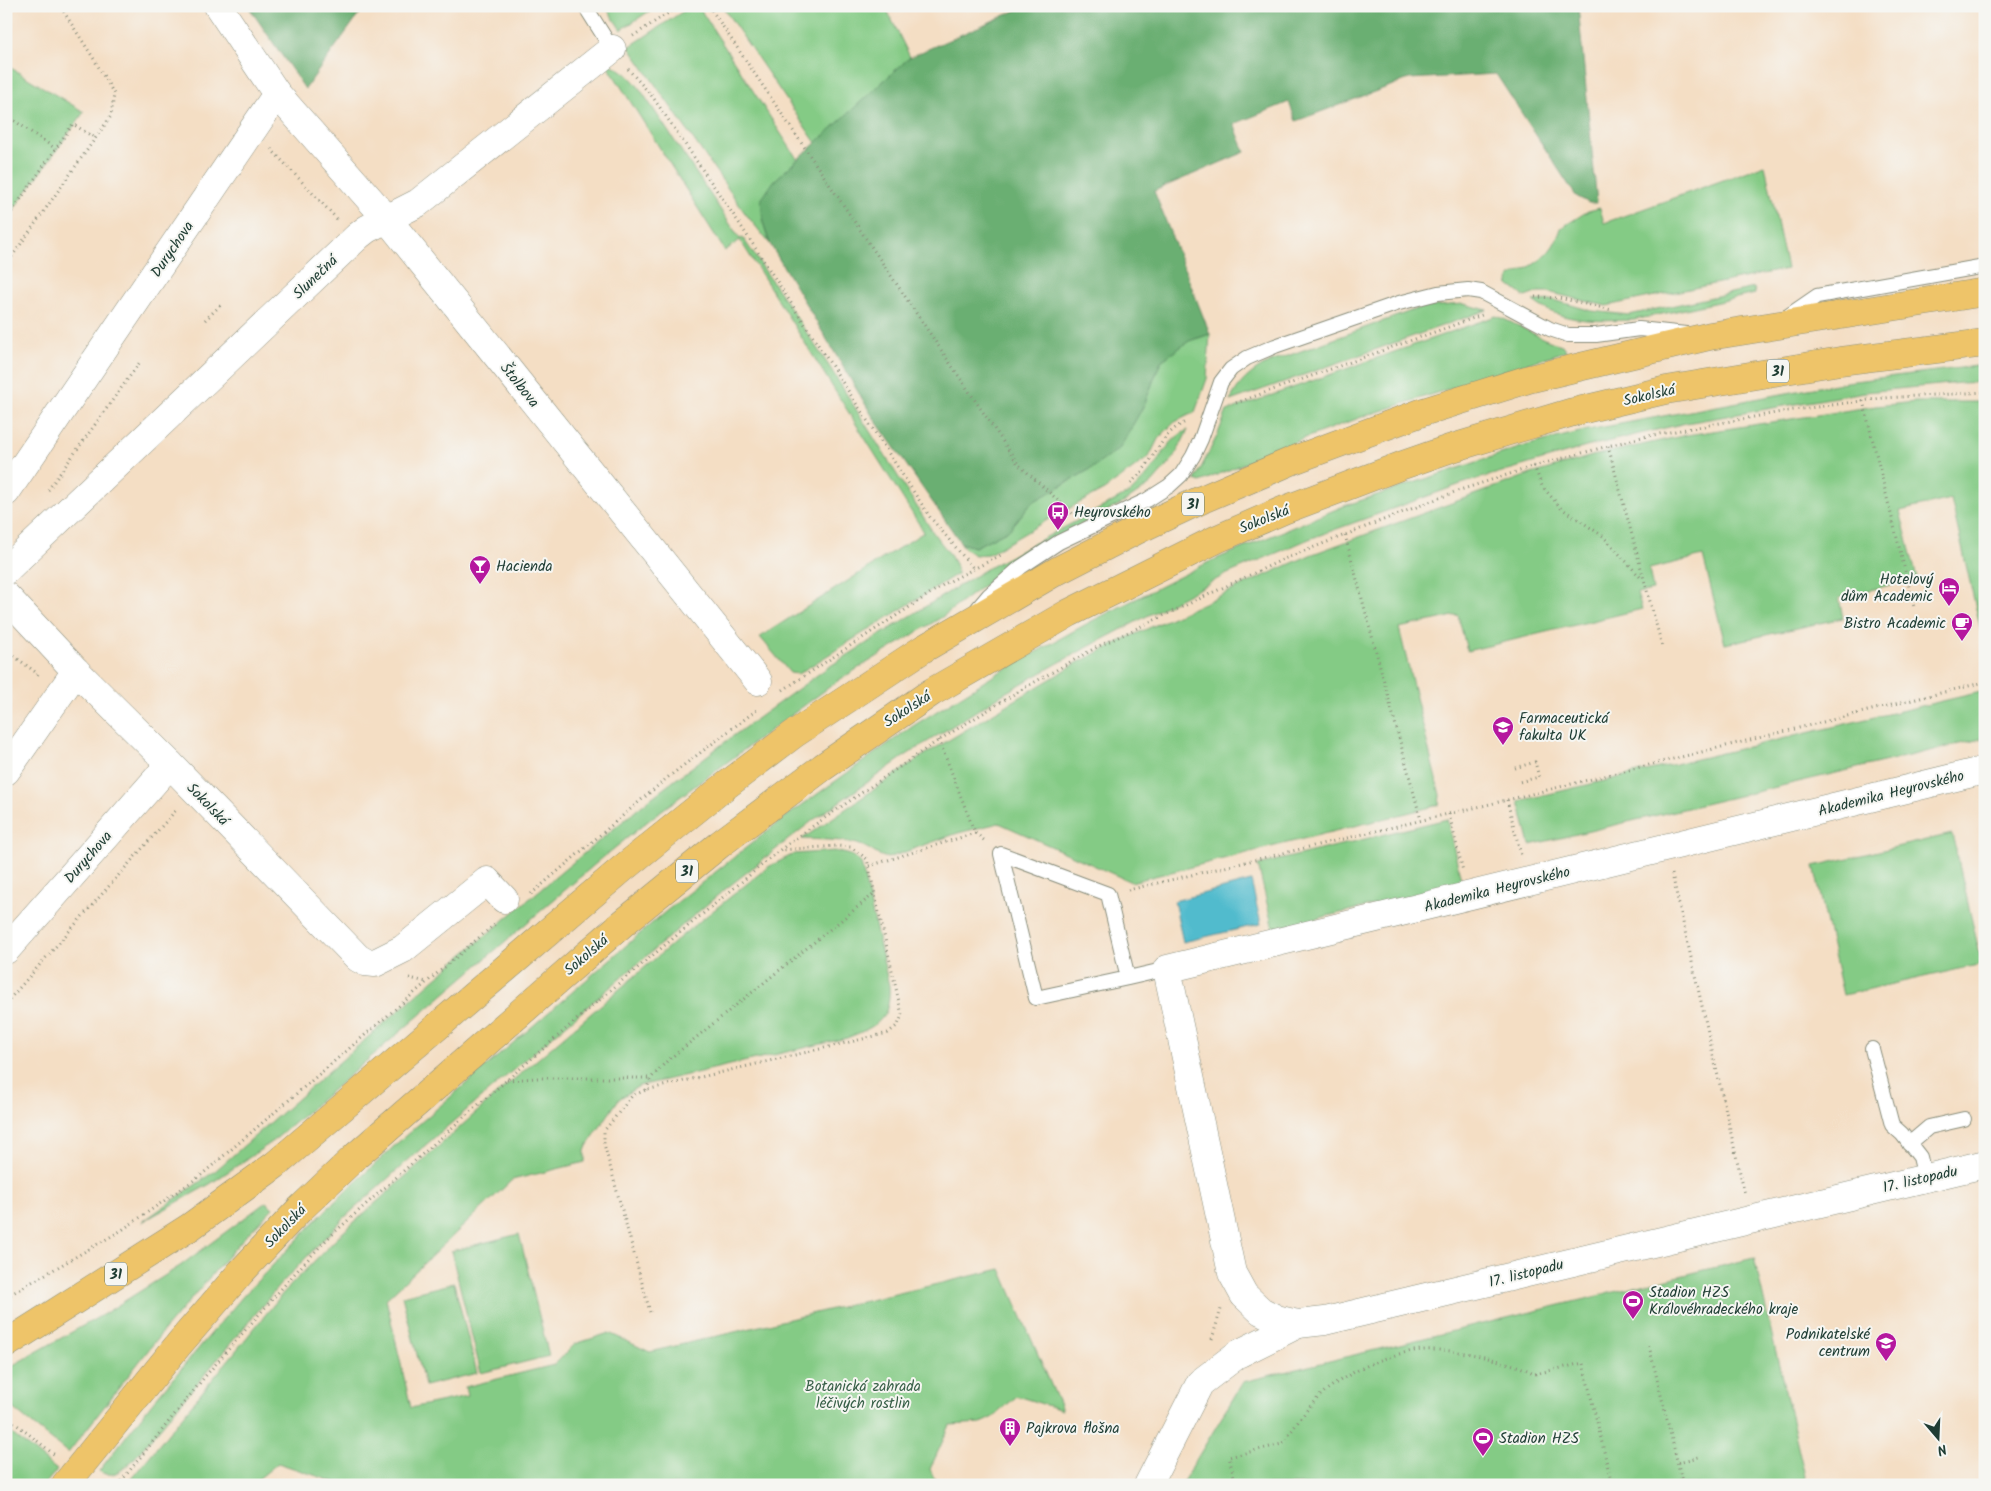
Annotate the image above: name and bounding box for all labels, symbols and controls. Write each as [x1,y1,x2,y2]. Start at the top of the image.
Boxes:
street label: Durychova [145,216,201,283]
street label: Slunečná [287,249,345,306]
street label: Štolbova [493,358,545,413]
road number: 31 [1767,360,1789,382]
street label: Sokolská [1621,378,1679,414]
road number: 31 [1182,492,1204,516]
street label: Sokolská [1235,498,1295,541]
bus stop icon: Heyrovského [1046,500,1070,531]
place label: Heyrovského [1074,501,1151,525]
bar icon: Hacienda [468,554,492,585]
place label: Hacienda [496,555,553,579]
place label: Hotelový dům Academic [1841,568,1934,609]
hotel icon: Hotelový dům Academic [1937,576,1961,607]
cafe icon: Bistro Academic [1950,611,1974,642]
place label: Bistro Academic [1844,612,1946,636]
street label: Sokolská [879,684,938,734]
place label: Farmaceutická fakulta UK [1519,707,1611,748]
school or university icon: Farmaceutická fakulta UK [1491,715,1515,746]
street label: Akademika Heyrovského [1816,764,1967,824]
street label: Sokolská [180,777,236,833]
street label: Durychova [59,826,119,890]
road number: 31 [676,859,698,882]
street label: Akademika Heyrovského [1422,860,1573,920]
street label: Sokolská [559,928,616,982]
street label: 17. listopadu [1880,1160,1960,1200]
street label: Sokolská [259,1198,314,1254]
street label: 17. listopadu [1486,1253,1566,1295]
road number: 31 [105,1262,127,1286]
place label: Stadion HZS Královéhradeckého kraje [1649,1281,1799,1322]
sports icon: Stadion HZS Královéhradeckého kraje [1621,1289,1645,1320]
place label: Podnikatelské centrum [1786,1323,1871,1364]
school or university icon: Podnikatelské centrum [1874,1331,1898,1362]
park label: Botanická zahrada léčivých rostlin [805,1375,921,1416]
north arrow [1914,1414,1964,1464]
building icon: Pajkrova flošna [998,1416,1022,1447]
place label: Pajkrova flošna [1026,1417,1120,1441]
sports icon: Stadion HZS [1471,1426,1495,1457]
place label: Stadion HZS [1499,1427,1579,1451]
text: N [1934,1438,1950,1461]

